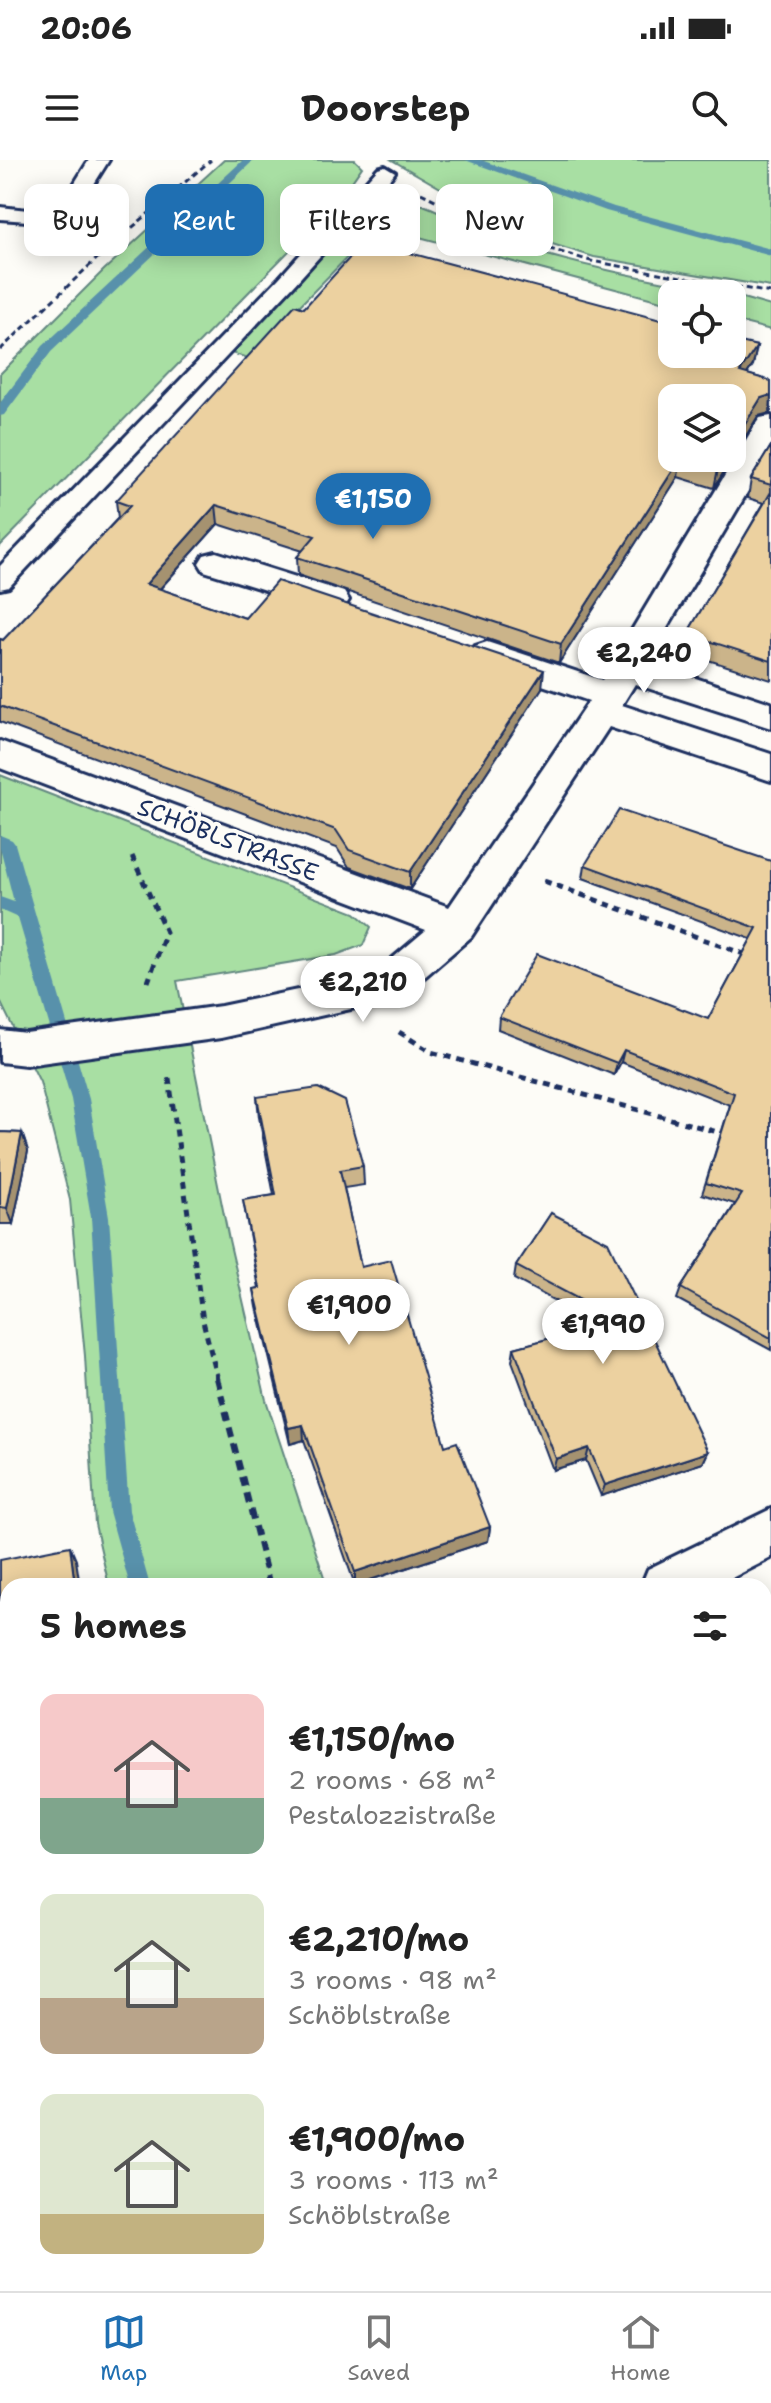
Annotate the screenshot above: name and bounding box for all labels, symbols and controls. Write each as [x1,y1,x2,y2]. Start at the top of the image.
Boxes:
text: 20:06 [40,8,132,49]
text: Doorstep [301,84,470,133]
icon: menu [40,86,84,130]
icon: search [687,86,731,130]
chip: Buy [24,184,129,256]
chip: Rent [145,184,264,256]
chip: Filters [280,184,420,256]
chip: New [436,184,553,256]
map controls [658,280,746,472]
button: locate [658,280,746,368]
button: layers [658,384,746,472]
pin: €1,150 [308,473,438,541]
text: €1,150 [334,481,412,516]
pin: €2,240 [579,627,709,695]
text: €2,240 [596,635,692,670]
street label: SCHÖBLSTRASSE [133,791,323,889]
pin: €2,210 [298,956,428,1024]
text: €2,210 [318,964,408,999]
pin: €1,900 [284,1279,414,1347]
text: €1,900 [306,1287,392,1322]
pin: €1,990 [538,1298,668,1366]
text: €1,990 [560,1306,646,1341]
text: 5 homes [40,1603,187,1649]
icon: filters [688,1604,732,1648]
text: €1,150/mo [288,1716,455,1762]
icon: home [104,1726,200,1822]
text: 2 rooms · 68 m² [288,1762,496,1797]
text: Pestalozzistraße [288,1797,497,1832]
text: €2,210/mo [288,1916,469,1962]
icon: home [104,1926,200,2022]
text: 3 rooms · 98 m² [288,1962,497,1997]
text: Schöblstraße [288,1997,451,2032]
text: €1,900/mo [288,2116,465,2162]
icon: home [104,2126,200,2222]
text: 3 rooms · 113 m² [288,2162,499,2197]
text: Schöblstraße [288,2197,451,2232]
tab: Map [100,2310,147,2387]
tab: Saved [348,2310,410,2387]
tab: Home [610,2310,671,2387]

